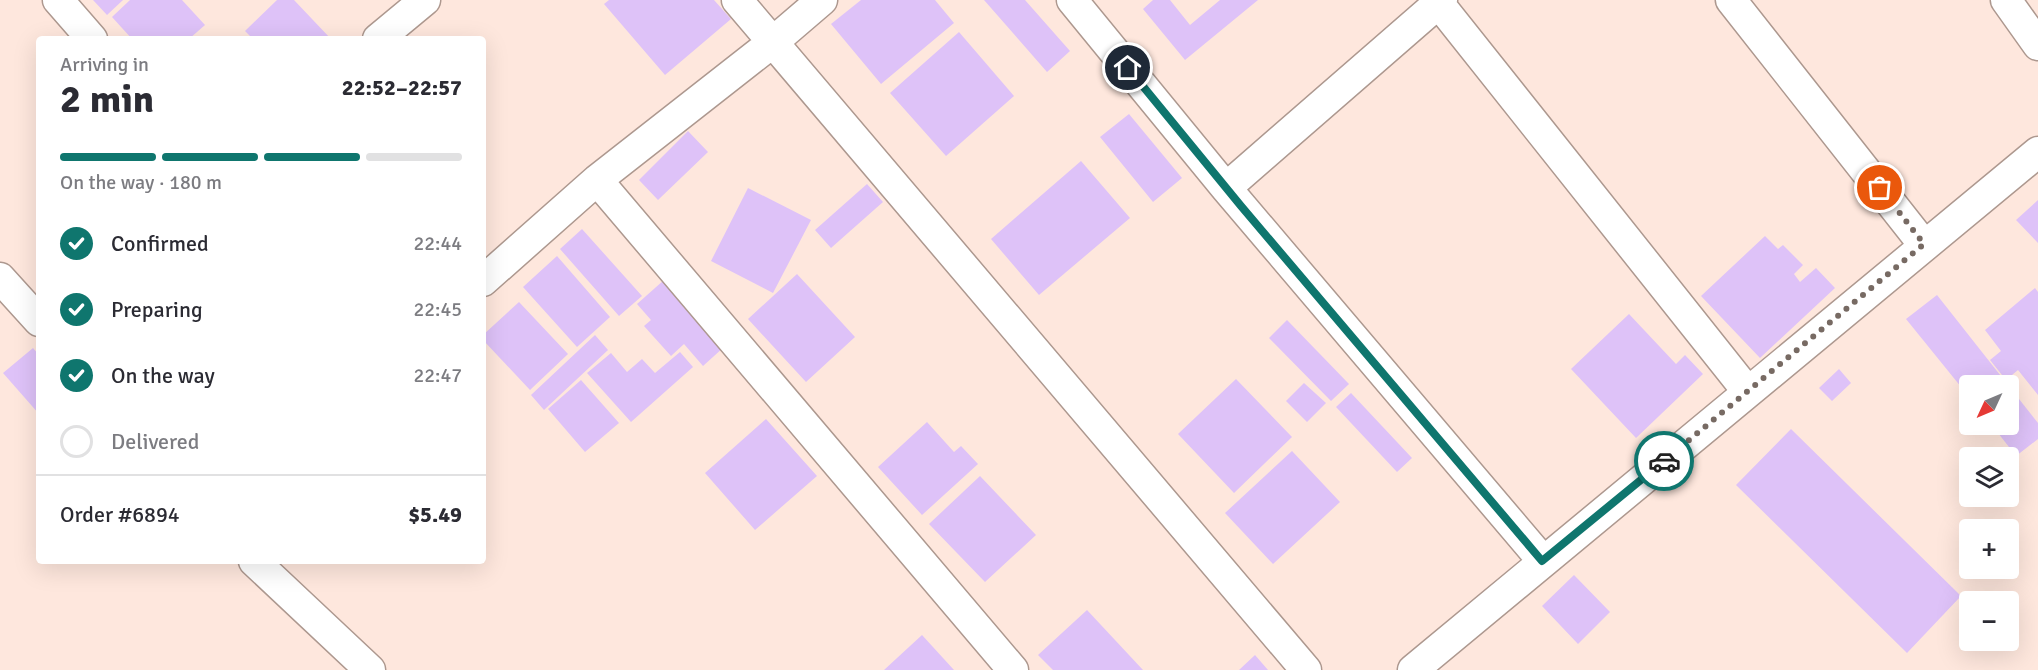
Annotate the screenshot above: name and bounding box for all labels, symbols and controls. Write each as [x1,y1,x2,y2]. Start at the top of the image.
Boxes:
pin [1102,42,1153,93]
icon: home [1111,51,1144,84]
text: Arriving in [60,52,149,77]
text: 22:52–22:57 [342,74,462,101]
text: 2 min [60,75,154,123]
pin [1854,162,1905,213]
text: On the way · 180 m [60,170,222,195]
icon: bag [1863,171,1896,204]
icon: check [60,227,93,260]
text: Confirmed [111,230,209,257]
text: 22:44 [413,231,462,256]
icon: check [60,293,93,326]
text: Preparing [111,296,203,323]
text: 22:45 [413,297,462,322]
icon: check [60,359,93,392]
text: On the way [111,362,215,389]
text: 22:47 [413,363,462,388]
north arrow [1959,375,2019,435]
map controls [1959,375,2019,651]
text: Delivered [111,428,199,455]
courier [1634,431,1694,491]
icon: car [1648,445,1681,478]
button: layers [1959,447,2019,507]
text: Order #6894 [60,501,180,528]
text: $5.49 [408,501,462,528]
button: + [1959,519,2019,579]
button: − [1959,591,2019,651]

